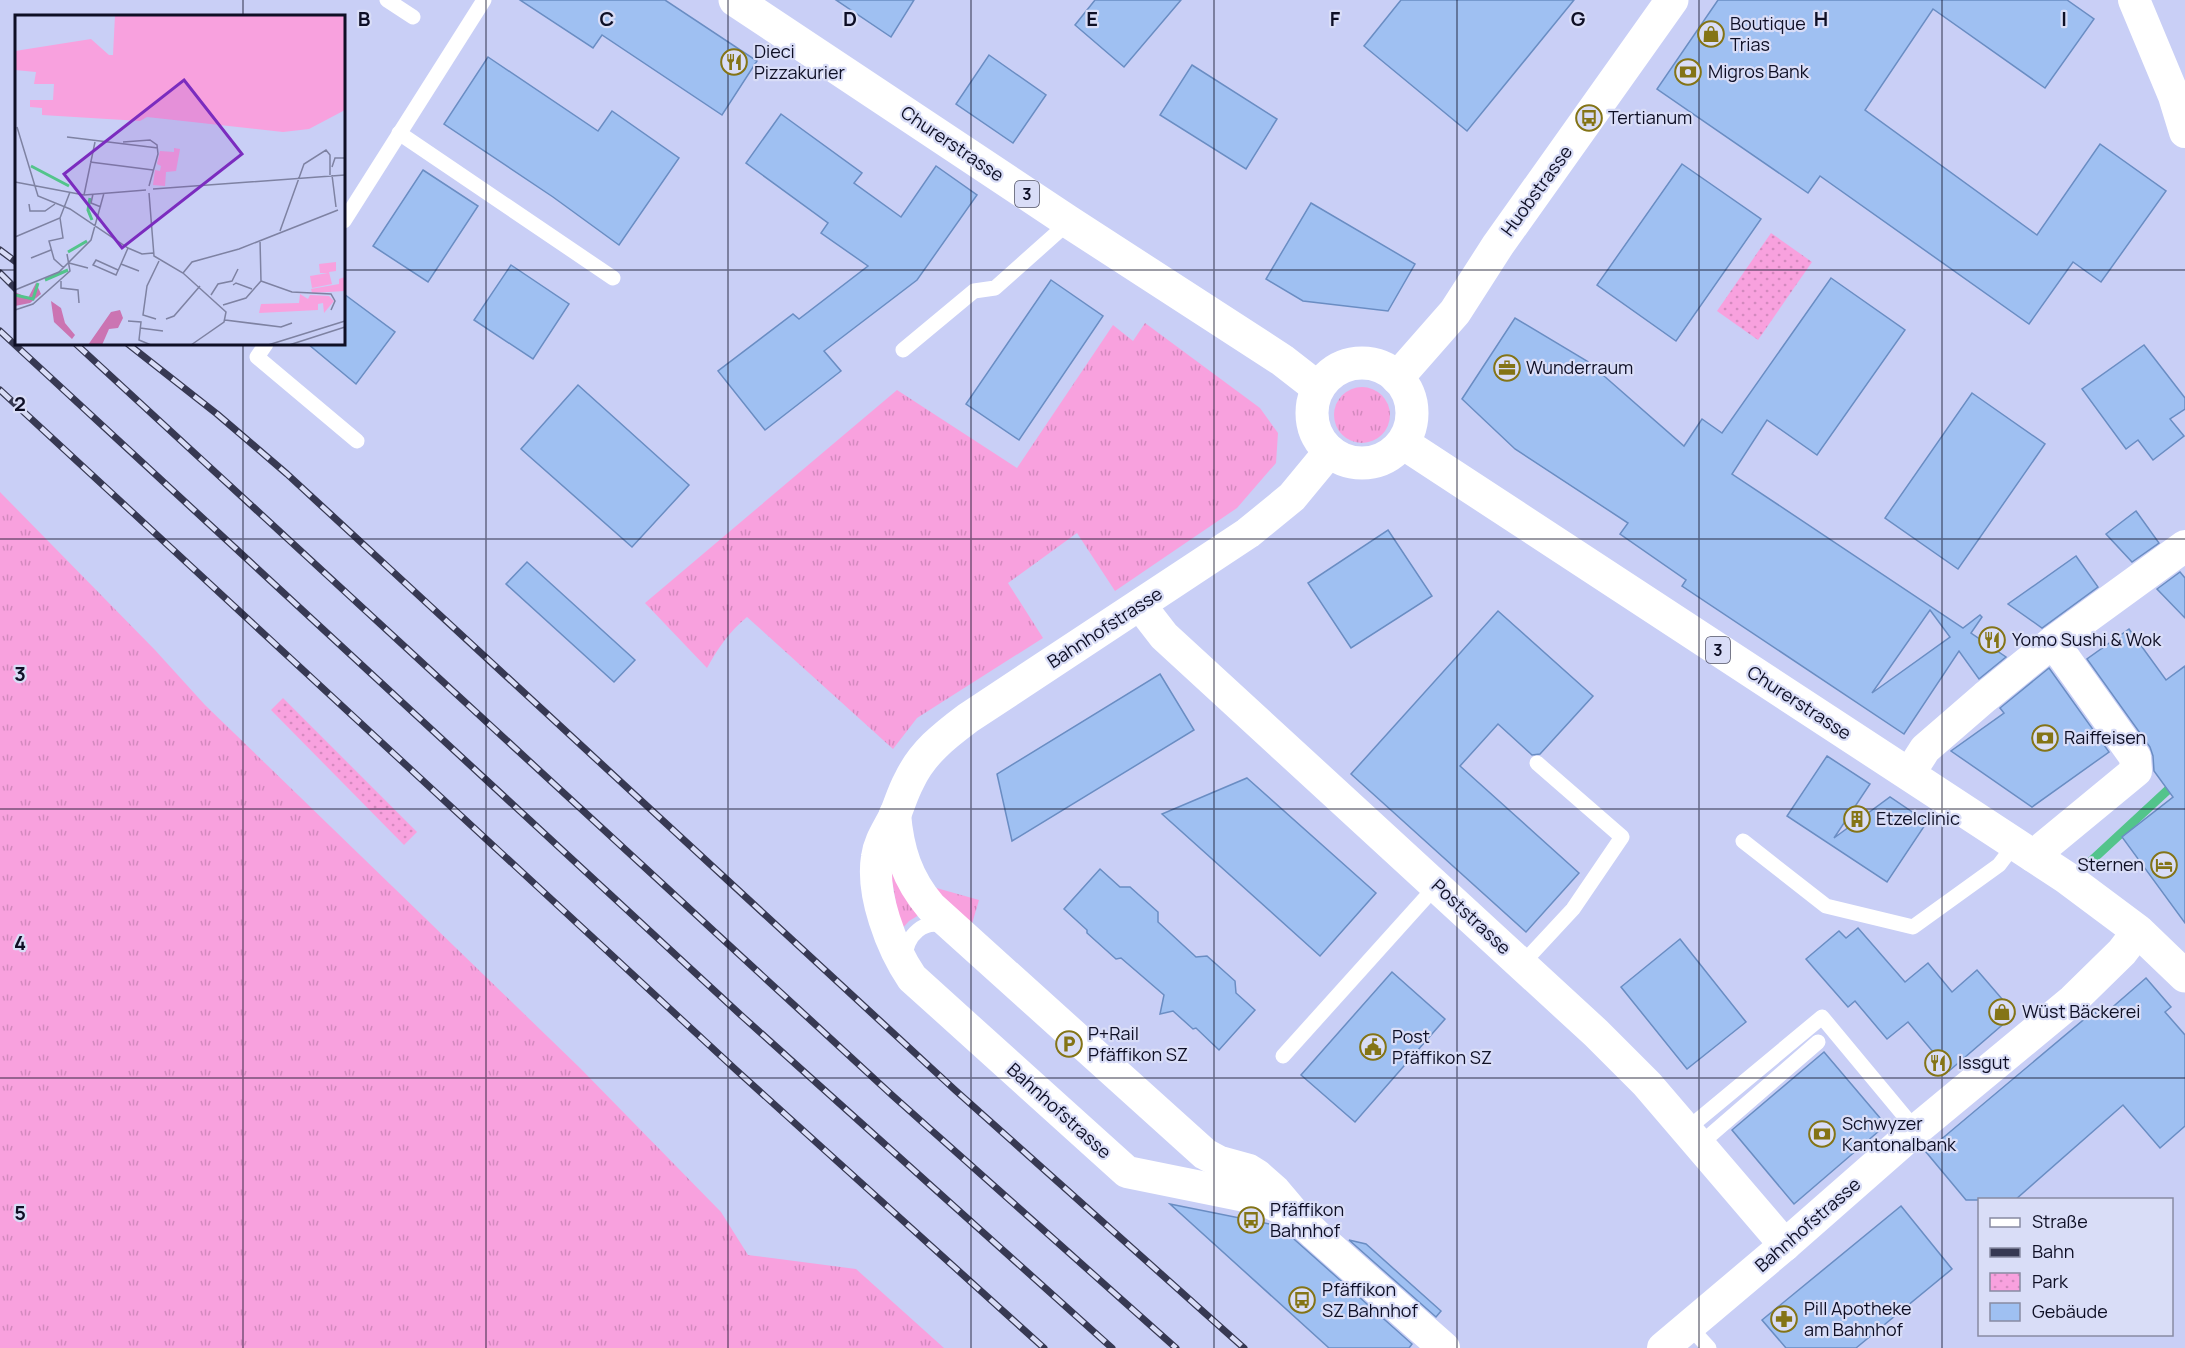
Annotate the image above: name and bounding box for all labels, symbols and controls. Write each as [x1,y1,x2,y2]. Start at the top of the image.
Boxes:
text: B [358,5,371,32]
text: C [600,5,614,32]
text: D [843,5,857,32]
text: E [1086,5,1098,32]
text: F [1330,5,1341,32]
text: G [1571,5,1586,32]
text: H [1814,5,1828,32]
text: I [2061,5,2067,32]
place label: Boutique Trias [1730,11,1806,56]
inset map [15,15,345,345]
shop icon: Boutique Trias [1696,19,1726,49]
place label: Dieci Pizzakurier [754,39,845,84]
restaurant icon: Dieci Pizzakurier [719,47,749,77]
bank icon: Migros Bank [1673,57,1703,87]
place label: Migros Bank [1708,59,1810,83]
street label: Churerstrasse [896,100,1009,187]
bus stop icon: Tertianum [1574,103,1604,133]
place label: Tertianum [1608,105,1692,129]
street label: Huobstrasse [1495,140,1577,241]
road number: 3 [1015,181,1039,207]
office icon: Wunderraum [1492,353,1522,383]
place label: Wunderraum [1526,355,1633,379]
text: 2 [14,390,26,417]
street label: Bahnhofstrasse [1042,581,1166,673]
restaurant icon: Yomo Sushi & Wok [1977,625,2007,655]
place label: Yomo Sushi & Wok [2012,627,2162,651]
road number: 3 [1706,637,1730,663]
text: 3 [14,660,26,687]
street label: Churerstrasse [1743,660,1856,745]
bank icon: Raiffeisen [2030,723,2060,753]
place label: Raiffeisen [2064,725,2146,749]
building icon: Etzelclinic [1842,804,1872,834]
place label: Etzelclinic [1876,806,1960,830]
hotel icon: Sternen [2149,850,2179,880]
place label: Sternen [2077,852,2144,876]
street label: Poststrasse [1427,873,1517,959]
text: 4 [14,929,26,956]
shop icon: Wüst Bäckerei [1987,997,2017,1027]
place label: Wüst Bäckerei [2022,999,2141,1023]
place label: P+Rail Pfäffikon SZ [1088,1021,1188,1066]
place label: Post Pfäffikon SZ [1392,1024,1492,1069]
parking icon: P+Rail Pfäffikon SZ [1054,1029,1084,1059]
public building icon: Post Pfäffikon SZ [1358,1032,1388,1062]
restaurant icon: Issgut [1923,1048,1953,1078]
place label: Issgut [1958,1050,2010,1074]
street label: Bahnhofstrasse [1002,1057,1117,1163]
place label: Schwyzer Kantonalbank [1842,1111,1957,1156]
bank icon: Schwyzer Kantonalbank [1807,1119,1837,1149]
street label: Bahnhofstrasse [1750,1172,1865,1277]
place label: Pfäffikon Bahnhof [1270,1197,1344,1242]
legend [1978,1198,2173,1336]
text: 5 [14,1199,26,1226]
bus stop icon: Pfäffikon Bahnhof [1236,1205,1266,1235]
text: Straße [2032,1209,2088,1233]
text: Bahn [2032,1239,2074,1263]
text: Park [2032,1269,2069,1293]
place label: Pfäffikon SZ Bahnhof [1322,1277,1419,1322]
bus stop icon: Pfäffikon SZ Bahnhof [1287,1285,1317,1315]
place label: Pill Apotheke am Bahnhof [1804,1296,1911,1341]
text: Gebäude [2032,1299,2108,1323]
pharmacy icon: Pill Apotheke am Bahnhof [1769,1304,1799,1334]

